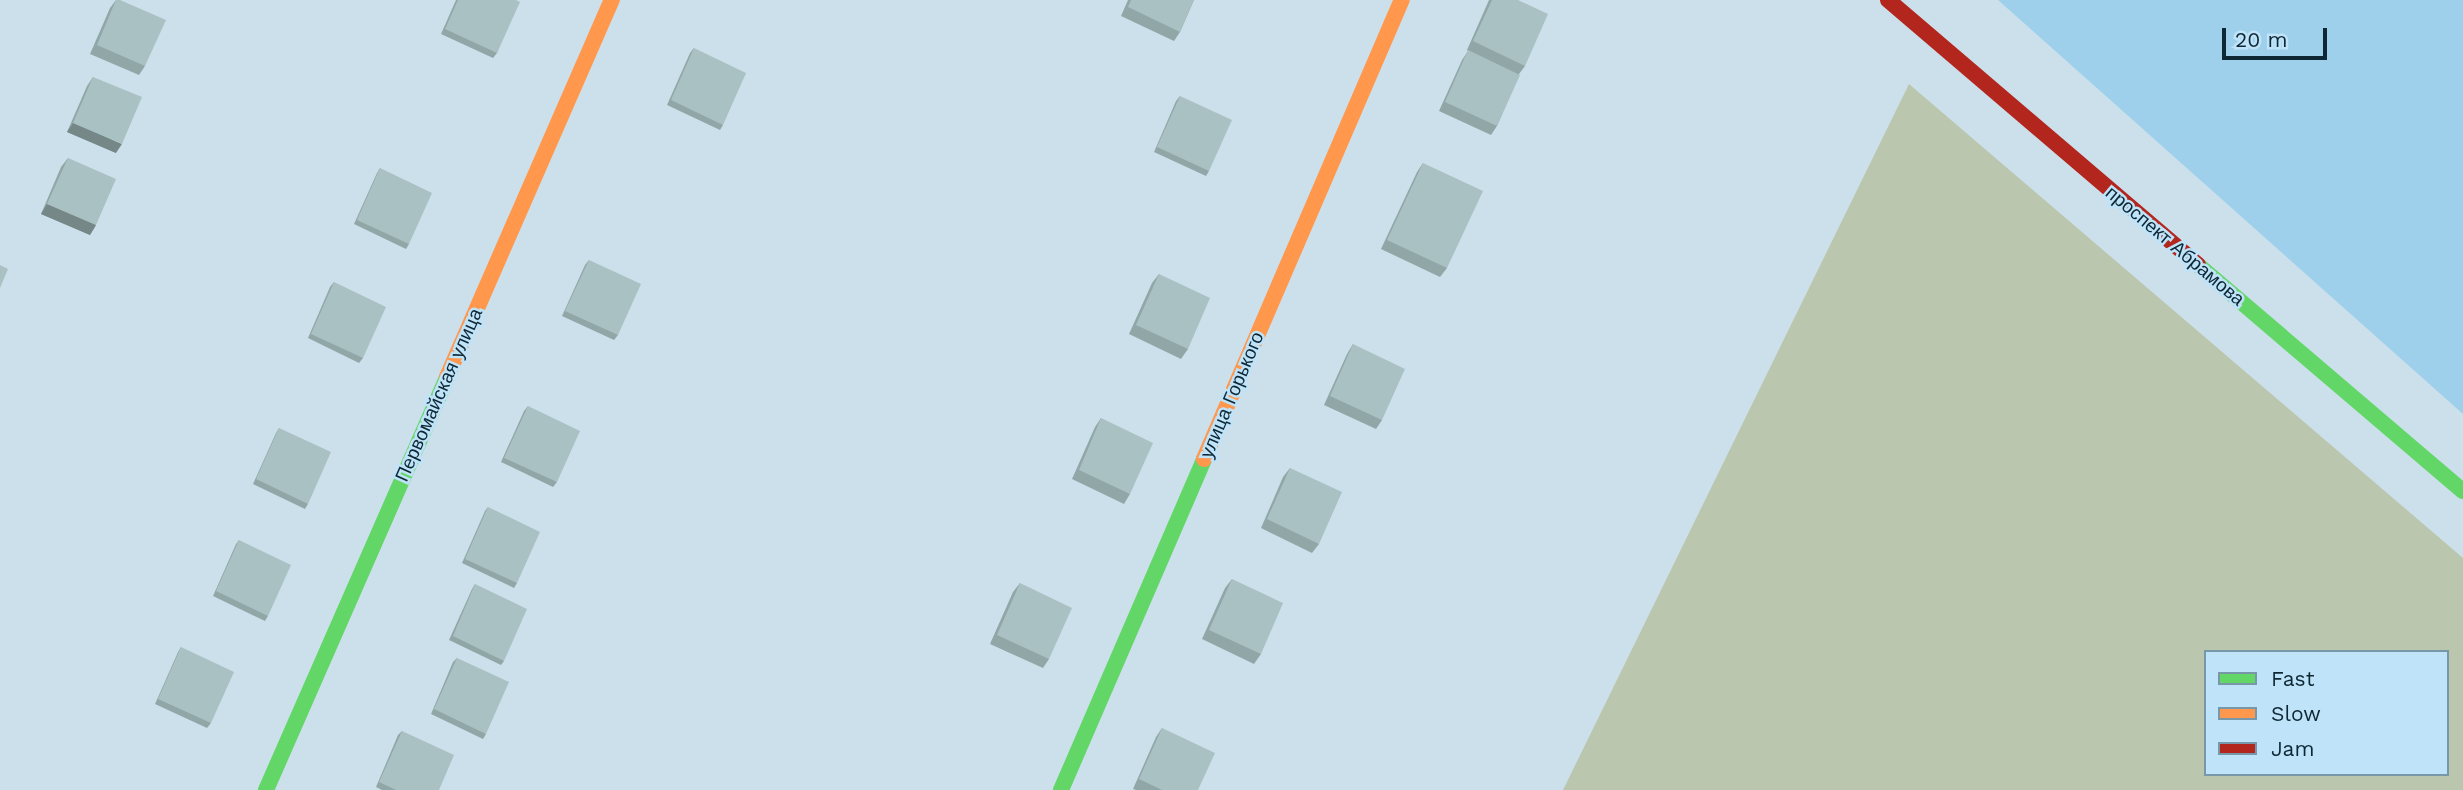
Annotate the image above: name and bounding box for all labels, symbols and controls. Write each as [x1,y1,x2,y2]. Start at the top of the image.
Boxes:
scale bar [2225,14,2330,58]
text: 20 m [2235,27,2287,52]
street label: проспект Абрамова [2101,181,2249,311]
street label: Первомайская улица [390,305,488,485]
street label: улица Горького [1195,328,1269,462]
legend [2204,650,2449,776]
text: Fast [2271,666,2315,691]
text: Slow [2271,701,2321,726]
text: Jam [2271,736,2314,761]

